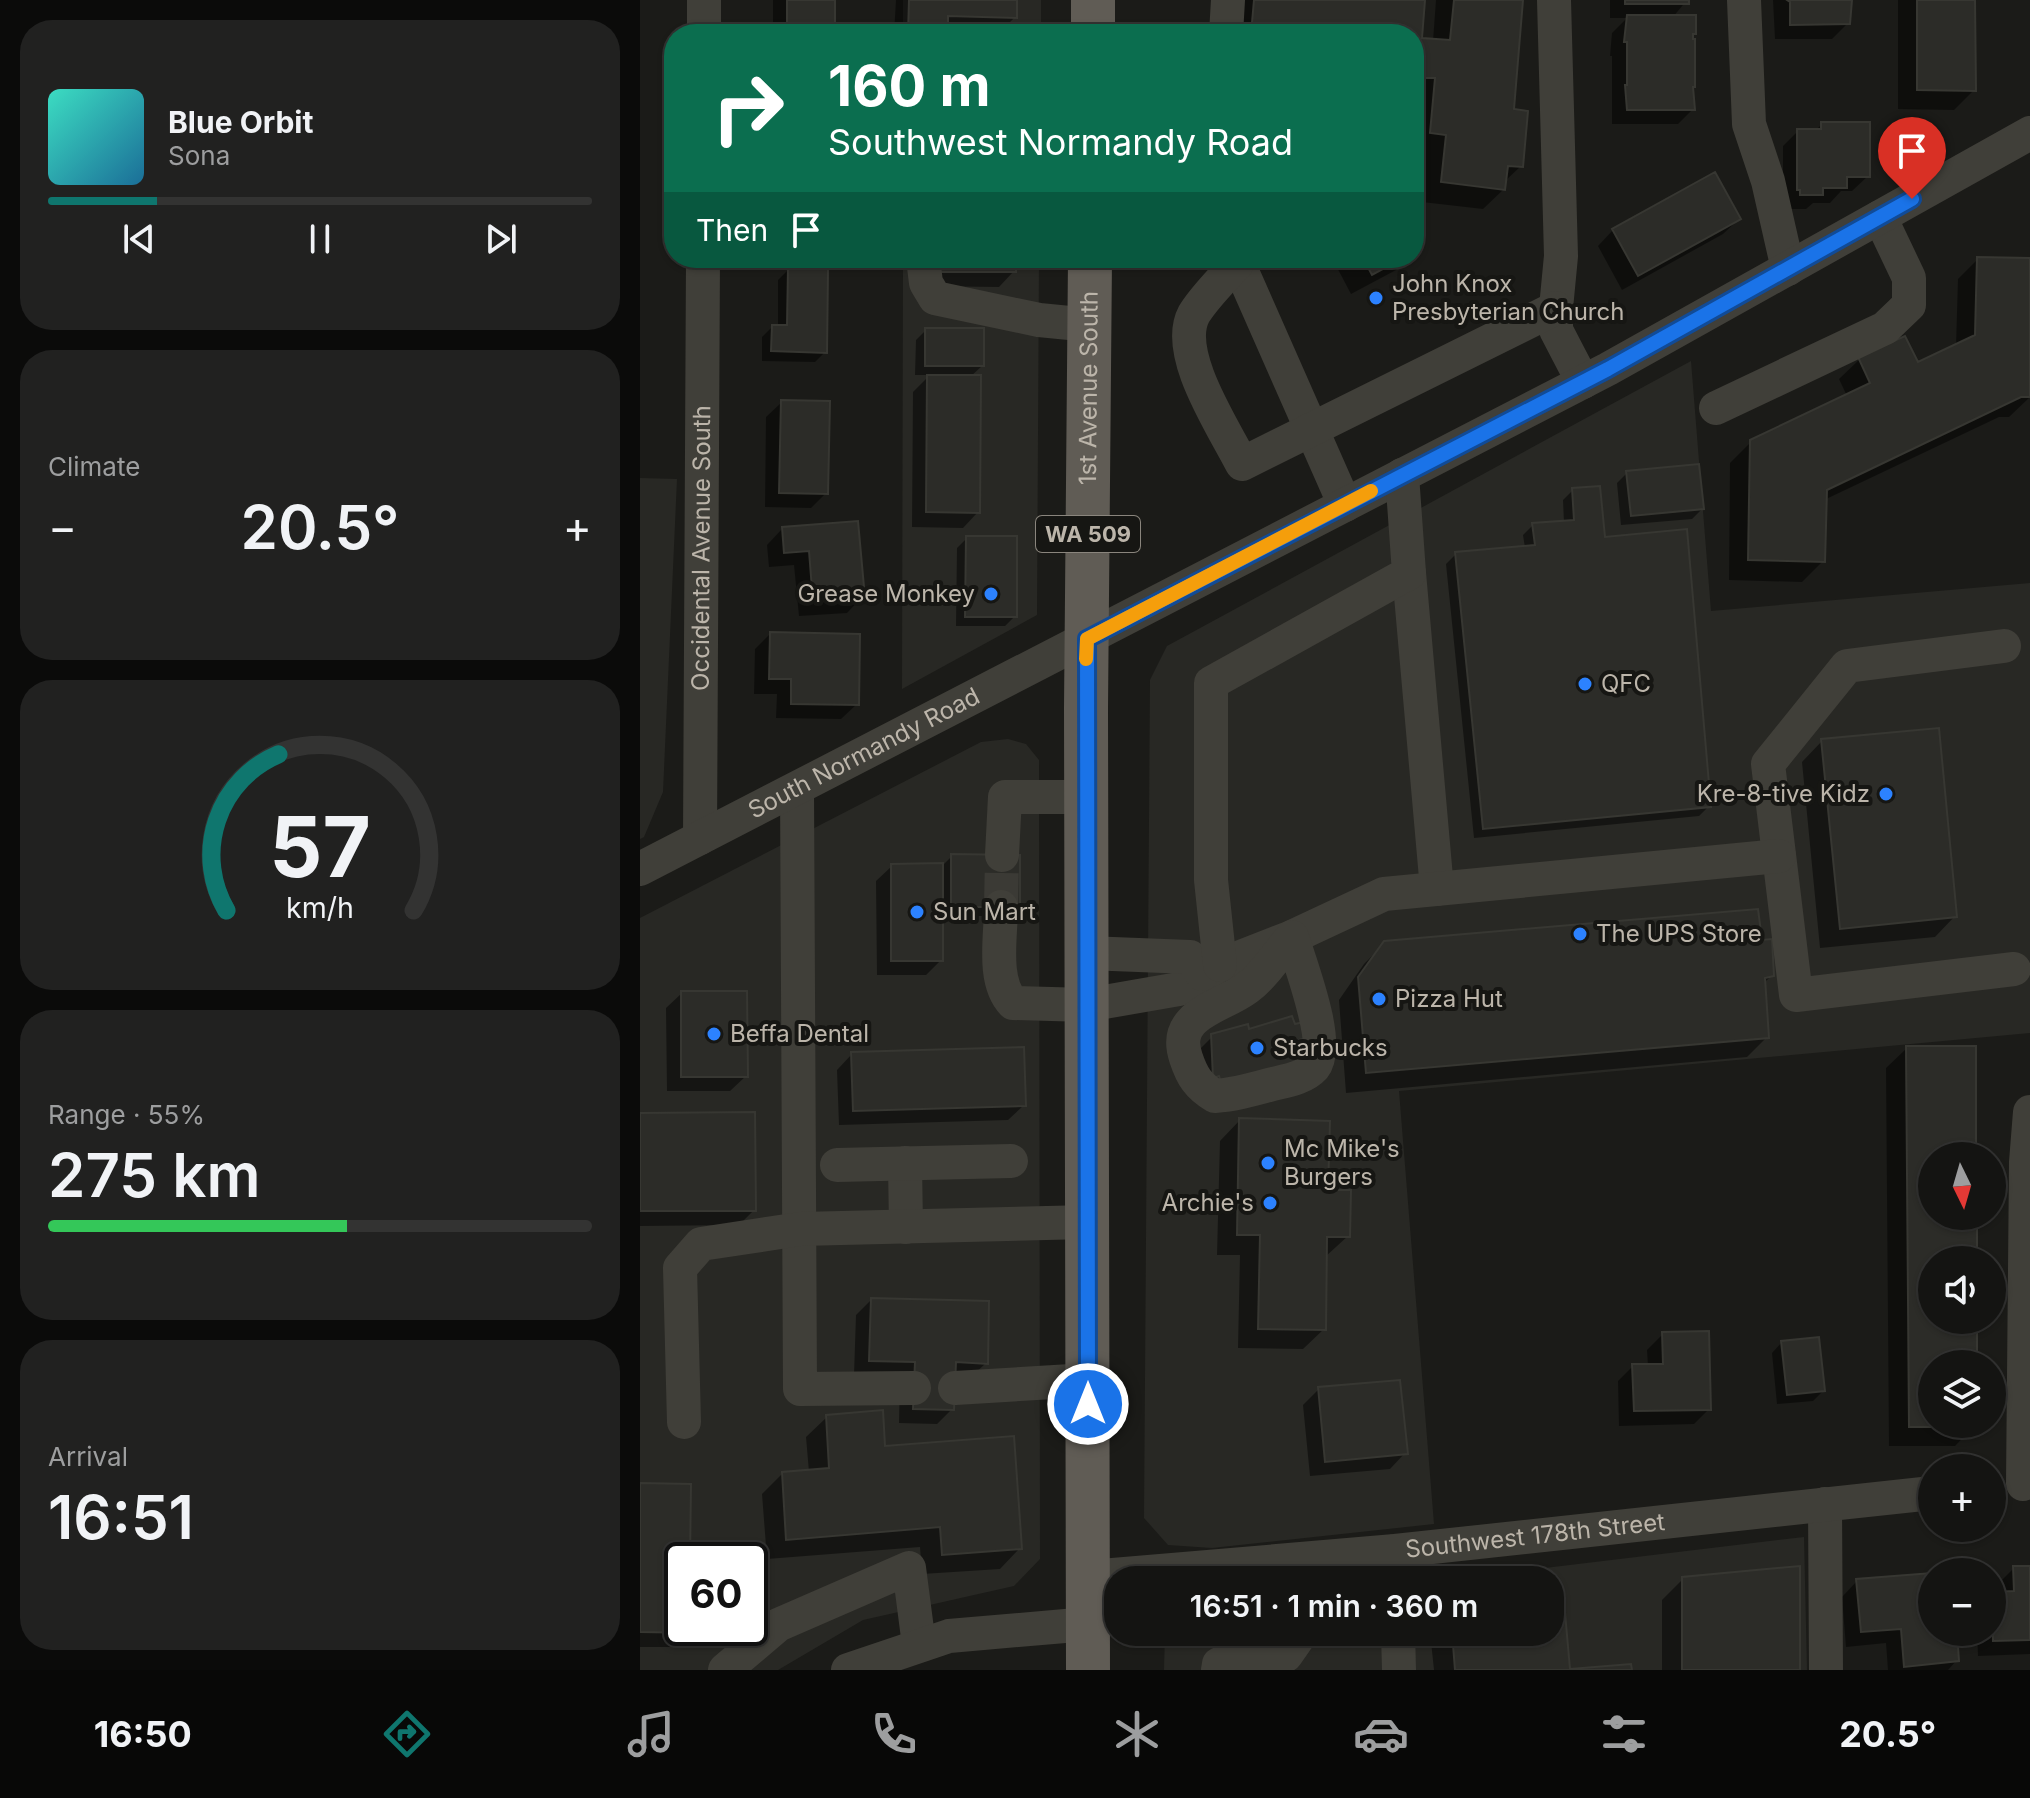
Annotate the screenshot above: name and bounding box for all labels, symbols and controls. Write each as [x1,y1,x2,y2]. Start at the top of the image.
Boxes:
text: 160 m [828,52,991,120]
icon: right [696,56,800,160]
text: Blue Orbit [168,104,313,140]
pin [1878,117,1946,199]
text: Southwest Normandy Road [828,120,1293,164]
icon: arrive [1890,129,1934,173]
text: Sona [168,140,230,171]
icon: arrive [784,208,828,252]
text: Then [696,212,768,248]
icon: previous [117,217,161,261]
icon: pause [298,217,342,261]
icon: next [479,217,523,261]
place label: John Knox Presbyterian Church [1392,269,1624,326]
marker: John Knox Presbyterian Church [1367,289,1385,307]
street label: 1st Avenue South [1073,291,1104,485]
street label: Occidental Avenue South [686,405,716,691]
text: Climate [48,451,140,482]
text: 20.5° [241,491,399,563]
text: − [48,500,77,554]
text: + [563,500,592,554]
road number: WA 509 [1036,516,1140,552]
place label: Grease Monkey [797,579,975,608]
marker: Grease Monkey [982,585,1000,603]
place label: QFC [1601,669,1651,698]
marker: QFC [1576,675,1594,693]
street label: South Normandy Road [743,681,984,825]
place label: Kre-8-tive Kidz [1697,779,1870,808]
marker: Kre-8-tive Kidz [1877,785,1895,803]
text: 57 [269,796,371,897]
text: km/h [286,890,354,925]
place label: Sun Mart [933,897,1036,926]
marker: Sun Mart [908,903,926,921]
place label: The UPS Store [1596,919,1762,948]
marker: The UPS Store [1571,925,1589,943]
place label: Pizza Hut [1395,984,1503,1013]
marker: Pizza Hut [1370,990,1388,1008]
place label: Beffa Dental [730,1019,869,1048]
marker: Beffa Dental [705,1025,723,1043]
place label: Starbucks [1273,1033,1388,1062]
marker: Starbucks [1248,1039,1266,1057]
text: Range · 55% [48,1099,205,1130]
place label: Mc Mike's Burgers [1284,1134,1400,1191]
text: 275 km [48,1139,260,1211]
north arrow [1918,1142,2006,1230]
map controls [1918,1142,2006,1646]
marker: Mc Mike's Burgers [1259,1154,1277,1172]
place label: Archie's [1162,1188,1254,1217]
marker: Archie's [1261,1194,1279,1212]
button: sound [1918,1246,2006,1334]
button: layers [1918,1350,2006,1438]
position arrow [1046,1362,1130,1446]
text: Arrival [48,1441,128,1472]
button: + [1918,1454,2006,1542]
text: 16:51 [48,1481,194,1553]
street label: Southwest 178th Street [1404,1507,1666,1564]
speed limit sign: 60 [664,1542,768,1646]
button: − [1918,1558,2006,1646]
text: 16:51 · 1 min · 360 m [1190,1588,1478,1624]
icon: directions [379,1706,435,1762]
icon: music [623,1706,679,1762]
icon: phone [866,1706,922,1762]
icon: climate [1109,1706,1165,1762]
icon: car [1353,1706,1409,1762]
icon: filters [1596,1706,1652,1762]
text: 16:50 [94,1712,192,1756]
text: 20.5° [1839,1712,1936,1756]

